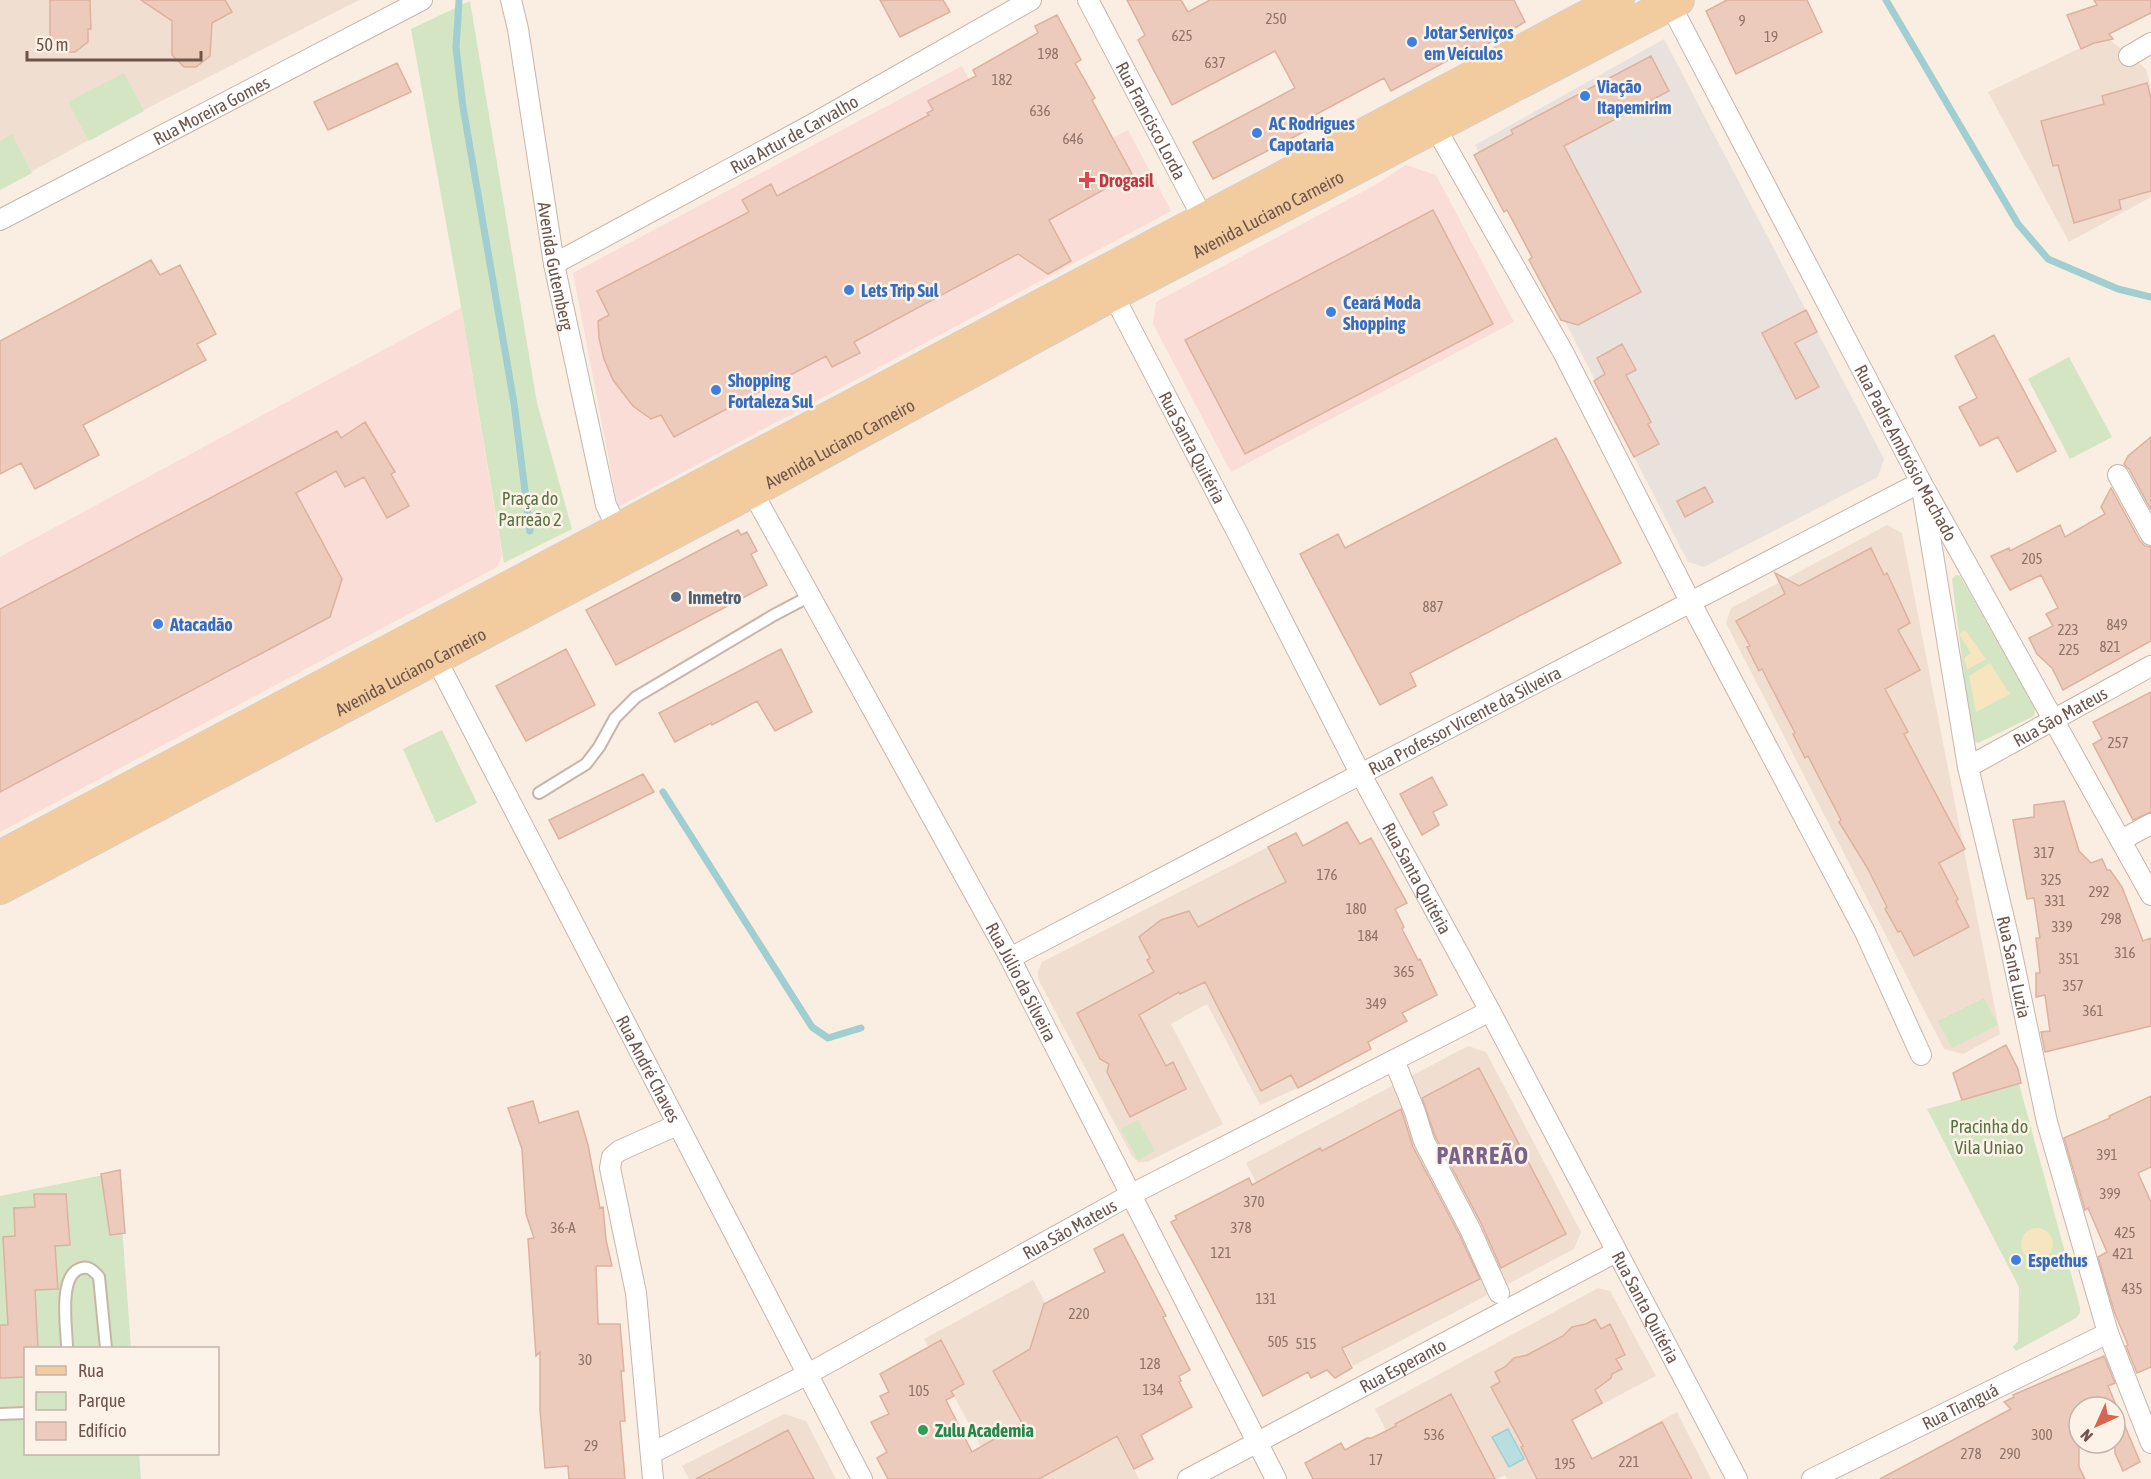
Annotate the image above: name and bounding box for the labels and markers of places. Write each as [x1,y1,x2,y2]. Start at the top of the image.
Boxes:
place label: Jotar Serviços em Veículos [1423,22,1514,64]
marker: Jotar Serviços em Veículos [1405,35,1419,49]
place label: Viação Itapemirim [1596,76,1671,118]
marker: Viação Itapemirim [1578,89,1592,103]
place label: AC Rodrigues Capotaria [1268,113,1355,155]
marker: AC Rodrigues Capotaria [1250,126,1264,140]
place label: Drogasil [1099,170,1154,191]
marker: Drogasil [1080,173,1094,187]
place label: Lets Trip Sul [861,280,939,301]
marker: Lets Trip Sul [842,283,856,297]
place label: Ceará Moda Shopping [1343,292,1421,334]
marker: Ceará Moda Shopping [1324,305,1338,319]
place label: Shopping Fortaleza Sul [728,370,813,412]
marker: Shopping Fortaleza Sul [709,383,723,397]
place label: Inmetro [688,587,741,608]
marker: Inmetro [669,590,683,604]
place label: Atacadão [169,614,233,635]
marker: Atacadão [151,617,165,631]
place label: Espethus [2028,1250,2088,1271]
marker: Espethus [2009,1253,2023,1267]
place label: Zulu Academia [935,1420,1034,1441]
marker: Zulu Academia [916,1423,930,1437]

